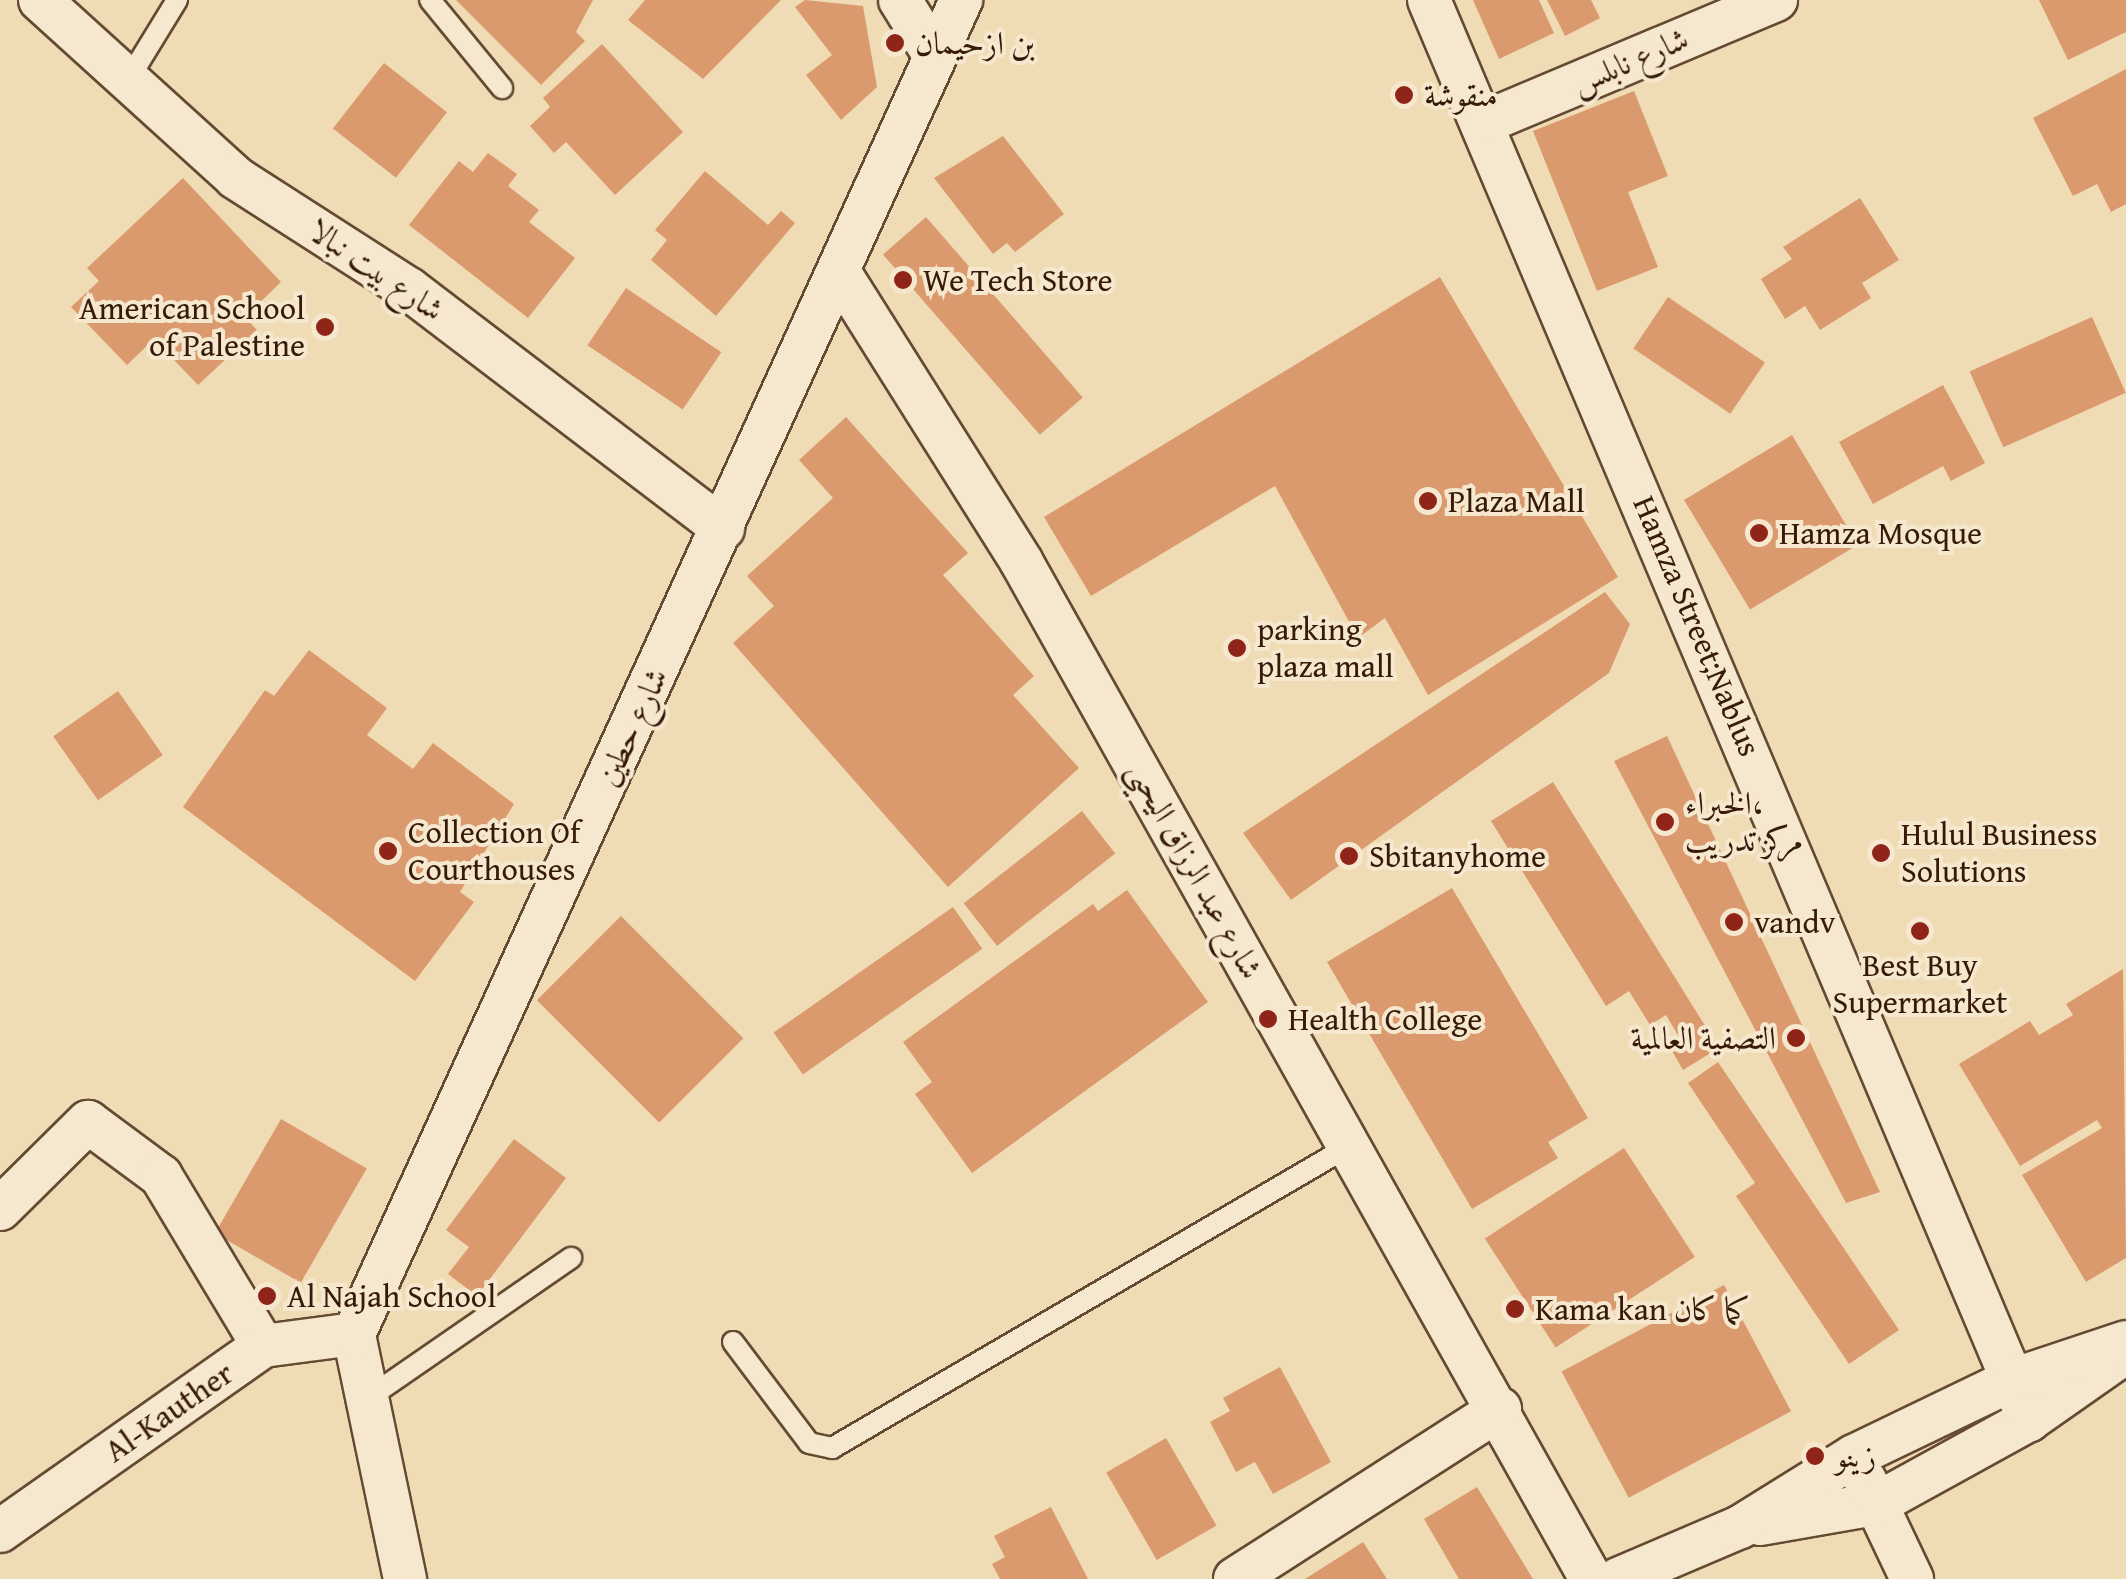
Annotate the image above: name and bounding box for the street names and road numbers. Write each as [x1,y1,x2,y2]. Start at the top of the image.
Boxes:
street label: شارع نابلس [1566,19,1694,103]
street label: شارع بيت نبالا [301,211,451,329]
street label: Hamza Street;Nablus [1625,490,1769,762]
street label: شارع حطين [588,662,676,792]
street label: شارع عبد الرزاق اليحيى [1119,754,1271,986]
street label: Al-Kauther [97,1354,241,1470]

